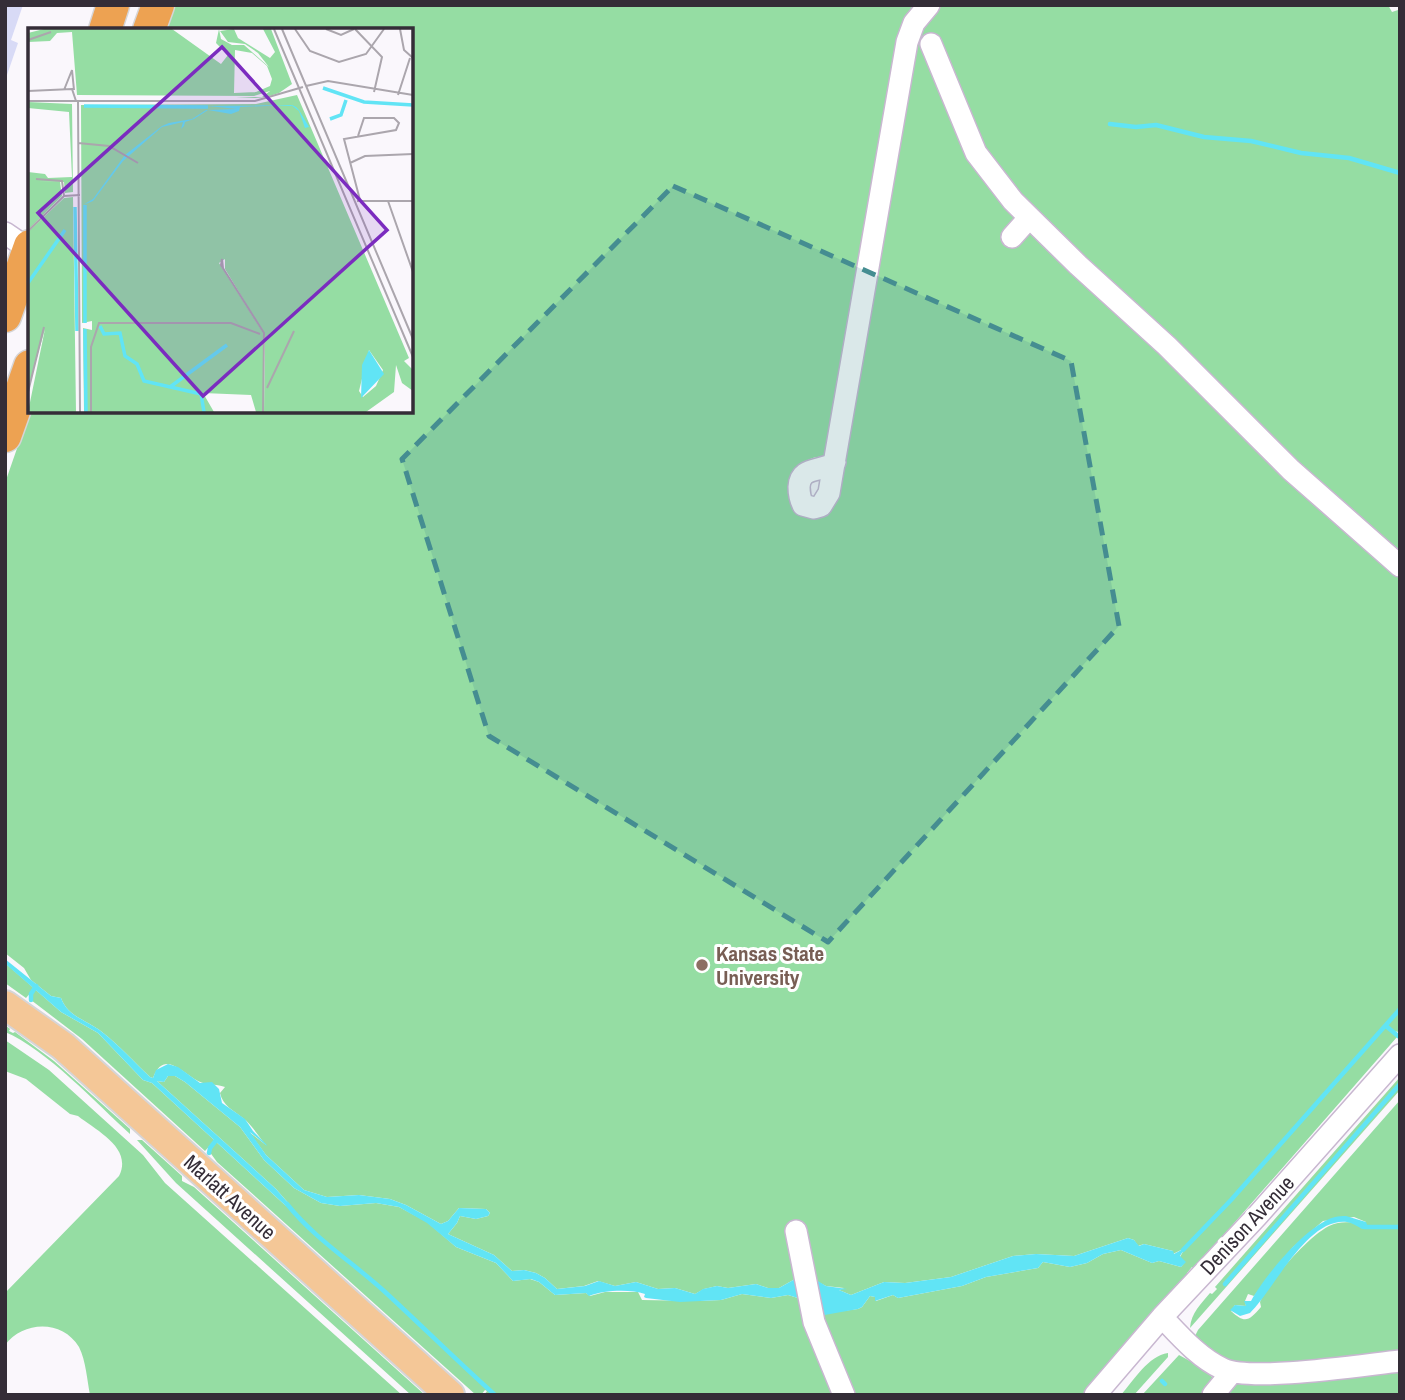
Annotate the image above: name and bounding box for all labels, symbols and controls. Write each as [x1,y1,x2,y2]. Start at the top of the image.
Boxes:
inset map [28,28,413,413]
place label: Kansas State University [716,939,824,992]
marker: Kansas State University [694,957,710,973]
street label: Marlatt Avenue [178,1148,282,1246]
street label: Denison Avenue [1193,1169,1301,1281]

